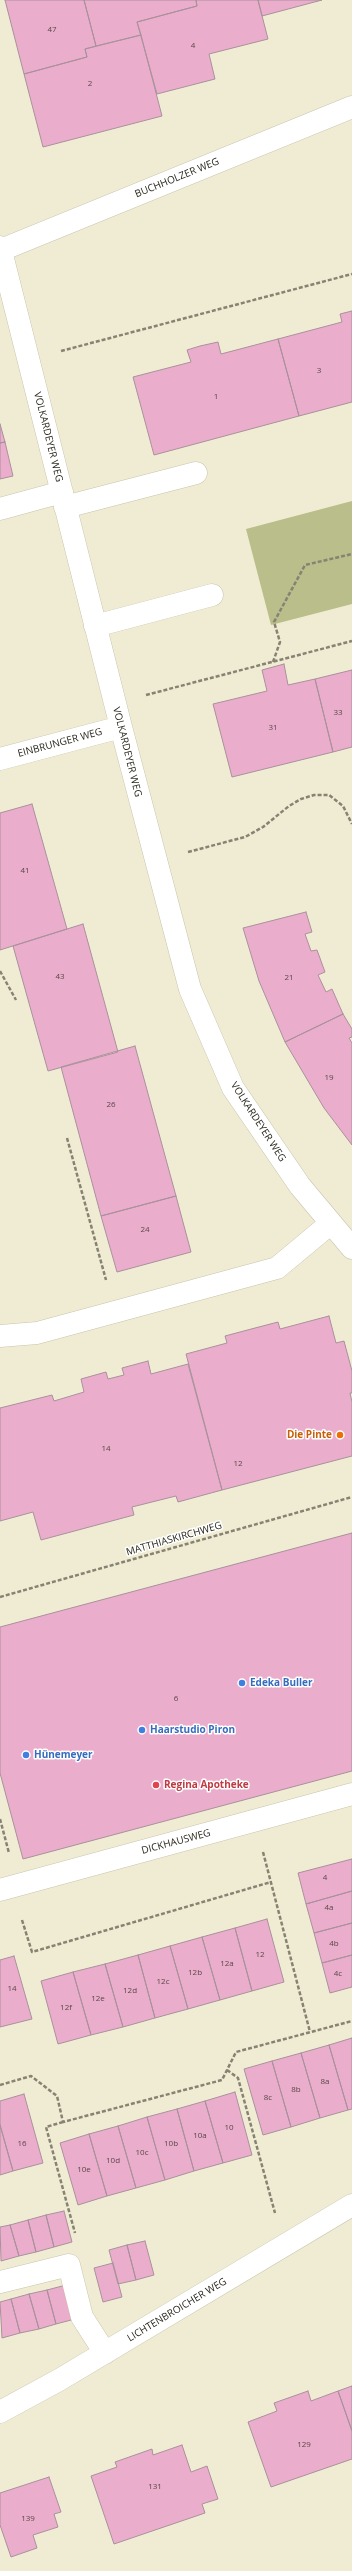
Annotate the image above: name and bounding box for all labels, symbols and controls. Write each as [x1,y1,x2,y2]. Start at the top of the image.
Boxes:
house number: 47 [47,25,57,35]
house number: 4 [191,41,195,51]
house number: 2 [88,79,92,89]
street label: BUCHHOLZER WEG [133,156,221,200]
house number: 3 [317,366,321,376]
street label: VOLKARDEYER WEG [31,391,65,483]
house number: 1 [214,392,218,402]
street label: VOLKARDEYER WEG [110,706,144,798]
house number: 33 [333,708,343,718]
house number: 31 [268,723,278,733]
street label: EINBRUNGER WEG [16,726,104,760]
house number: 41 [20,866,30,876]
house number: 43 [55,972,65,982]
house number: 21 [284,973,294,983]
house number: 19 [324,1073,334,1083]
street label: VOLKARDEYER WEG [228,1080,288,1164]
house number: 26 [106,1100,116,1110]
house number: 24 [140,1225,150,1235]
place label: Die Pinte [287,1429,332,1441]
marker: Die Pinte [335,1430,345,1440]
house number: 14 [101,1444,111,1454]
house number: 12 [233,1459,243,1469]
street label: MATTHIASKIRCHWEG [125,1520,223,1558]
place label: Edeka Buller [250,1677,313,1689]
marker: Edeka Buller [237,1678,247,1688]
house number: 6 [174,1694,178,1704]
place label: Haarstudio Piron [150,1724,235,1736]
marker: Haarstudio Piron [137,1725,147,1735]
place label: Hünemeyer [34,1749,93,1761]
marker: Hünemeyer [21,1750,31,1760]
place label: Regina Apotheke [164,1779,249,1791]
marker: Regina Apotheke [151,1780,161,1790]
street label: DICKHAUSWEG [140,1827,212,1857]
house number: 4 [323,1873,327,1883]
house number: 4a [324,1903,334,1913]
house number: 4b [329,1939,339,1949]
house number: 12 [255,1950,265,1960]
house number: 12a [220,1959,234,1969]
house number: 12b [188,1968,202,1978]
house number: 4c [334,1969,342,1979]
house number: 12c [157,1977,169,1987]
house number: 14 [7,1984,17,1994]
house number: 12d [123,1986,137,1996]
house number: 12e [91,1994,105,2004]
house number: 12f [60,2003,72,2013]
house number: 8a [320,2077,330,2087]
house number: 8b [291,2085,301,2095]
house number: 8c [264,2093,272,2103]
house number: 10 [224,2123,234,2133]
house number: 10a [193,2131,207,2141]
house number: 16 [17,2139,27,2149]
house number: 10b [164,2139,178,2149]
house number: 10c [136,2148,148,2158]
house number: 10d [106,2156,120,2166]
house number: 10e [77,2165,91,2175]
street label: LICHTENBROICHER WEG [125,2276,229,2344]
house number: 129 [297,2440,311,2450]
house number: 131 [148,2482,162,2492]
house number: 139 [21,2514,35,2524]

